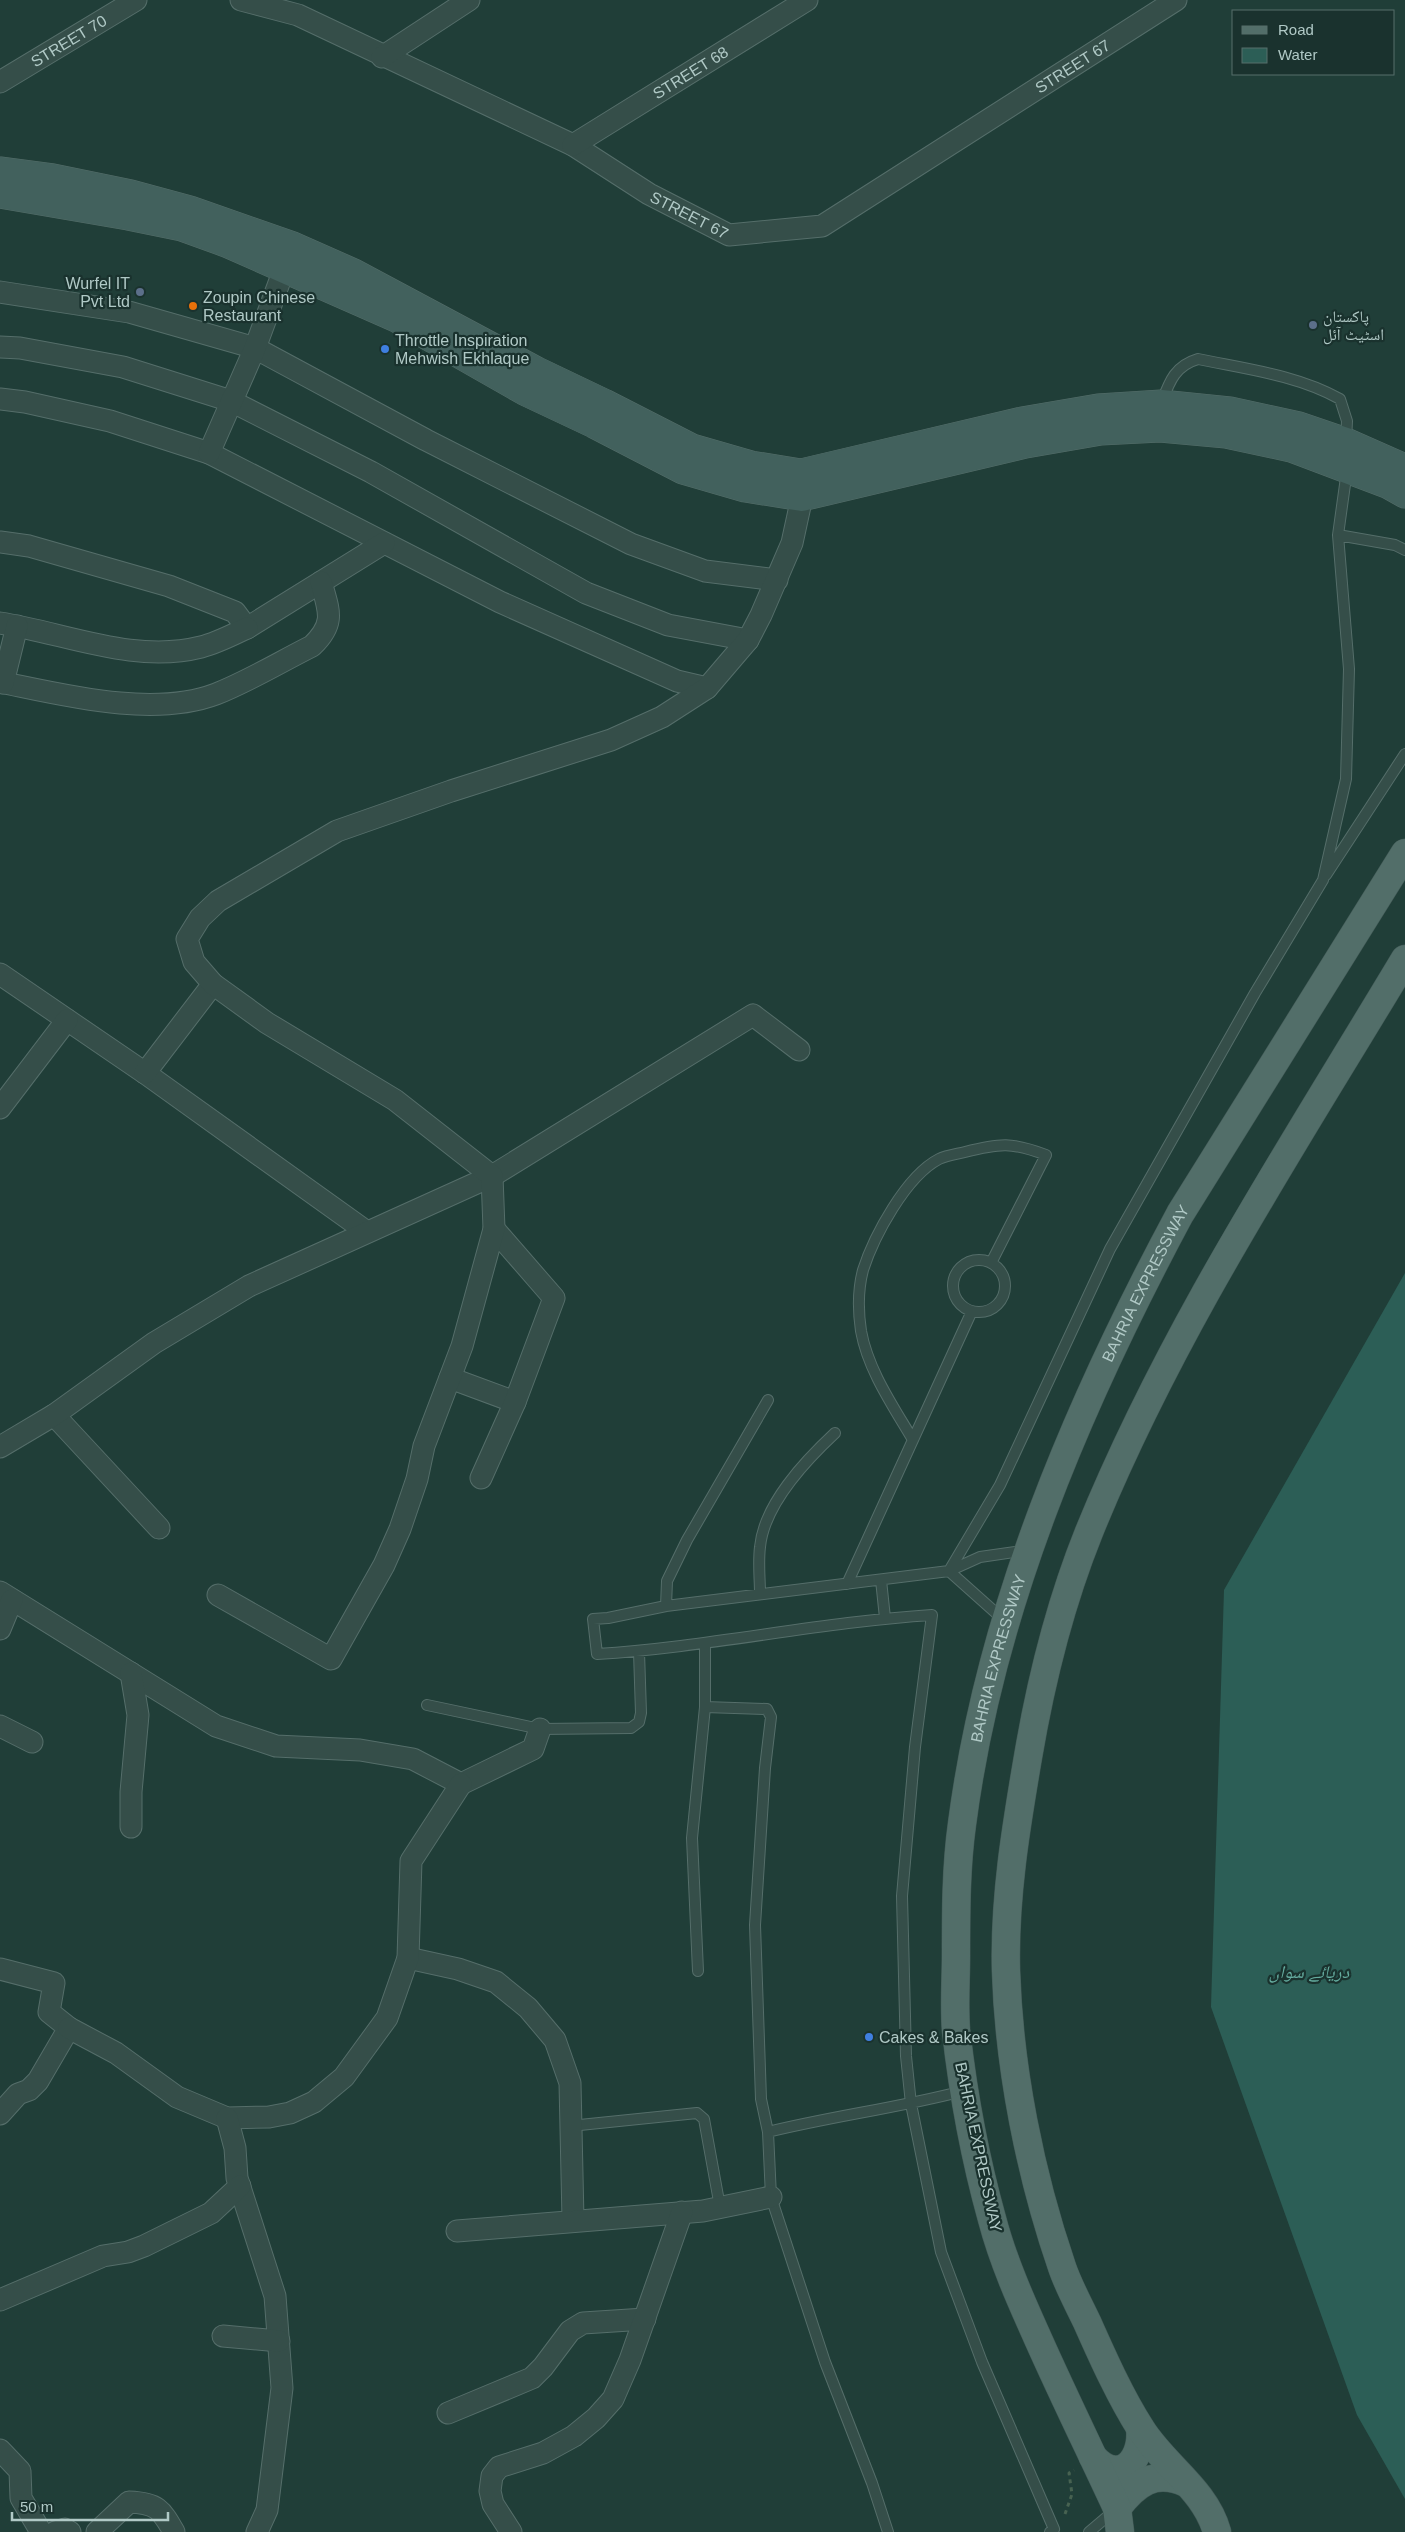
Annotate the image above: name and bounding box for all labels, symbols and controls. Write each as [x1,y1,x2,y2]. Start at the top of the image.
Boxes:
legend [1232,10,1395,75]
street label: STREET 70 [28,12,110,70]
text: Road [1278,21,1314,38]
street label: STREET 67 [1032,36,1113,97]
street label: STREET 68 [650,43,731,102]
text: Water [1278,46,1317,63]
street label: STREET 67 [647,188,731,242]
place label: Wurfel IT Pvt Ltd [65,275,130,310]
marker: Wurfel IT Pvt Ltd [134,286,146,298]
place label: Zoupin Chinese Restaurant [203,289,315,324]
marker: Zoupin Chinese Restaurant [187,300,199,312]
place label: پاکستان اسٹیٹ آئل [1323,308,1384,345]
marker: پاکستان اسٹیٹ آئل [1307,319,1319,331]
place label: Throttle Inspiration Mehwish Ekhlaque [395,332,529,367]
marker: Throttle Inspiration Mehwish Ekhlaque [379,343,391,355]
street label: BAHRIA EXPRESSWAY [1099,1202,1193,1365]
street label: BAHRIA EXPRESSWAY [968,1572,1029,1744]
water label: دریائے سواں [1269,1962,1350,1983]
place label: Cakes & Bakes [879,2029,988,2046]
marker: Cakes & Bakes [863,2031,875,2043]
street label: BAHRIA EXPRESSWAY [952,2061,1005,2234]
scale bar [12,2490,169,2522]
text: 50 m [20,2498,53,2515]

